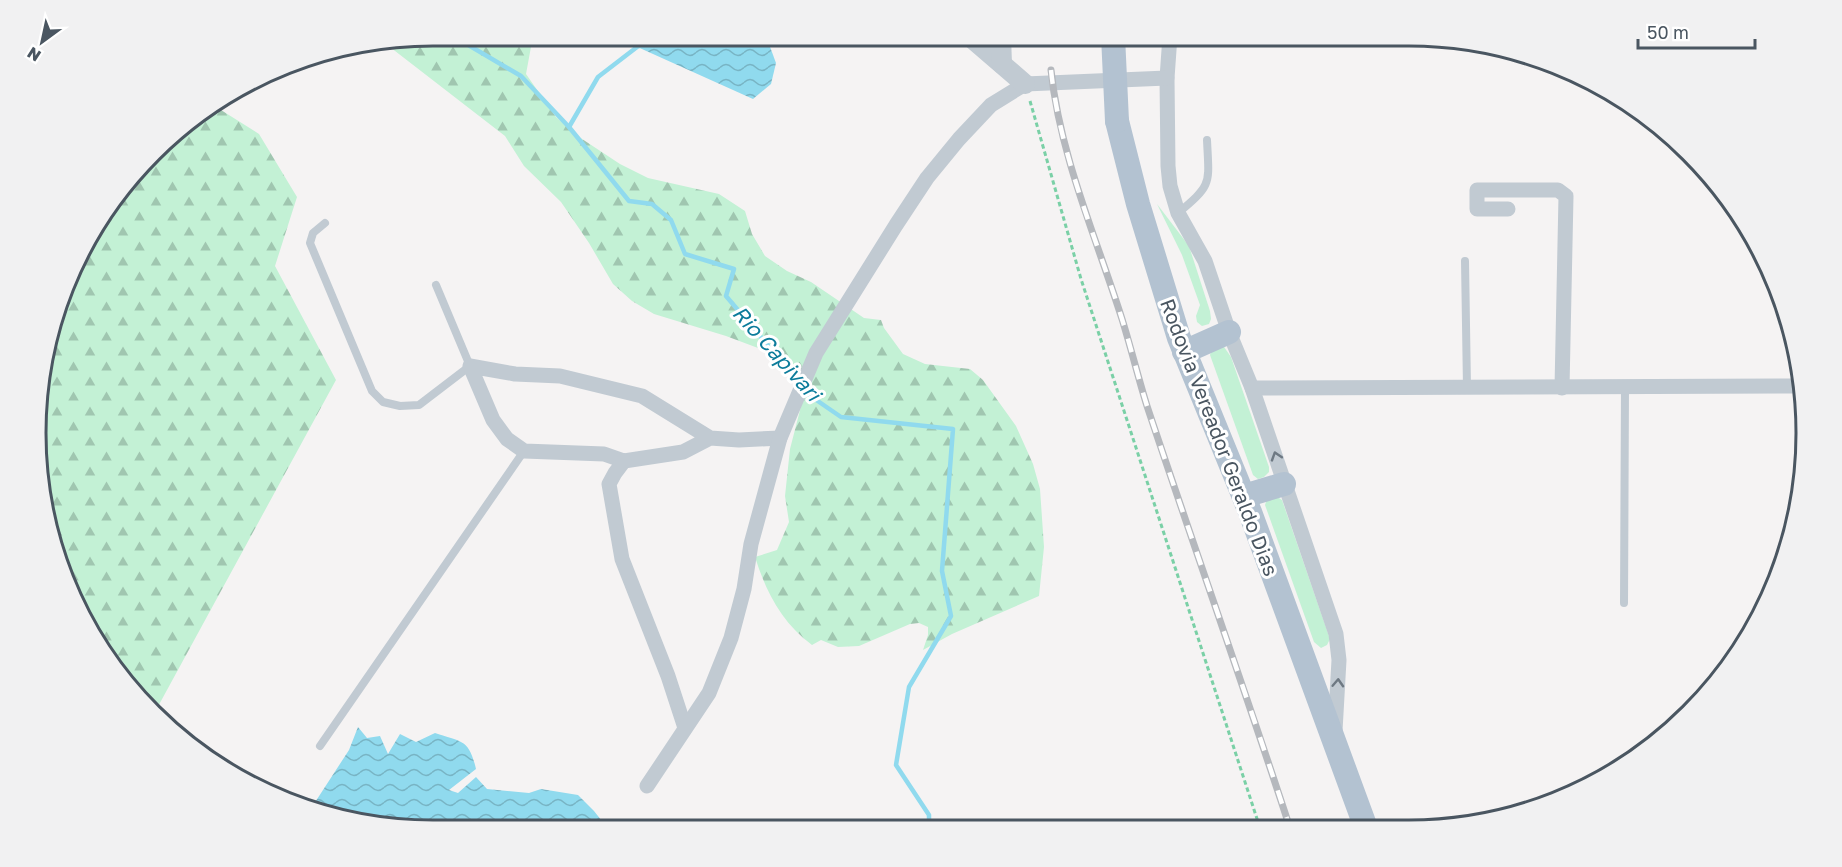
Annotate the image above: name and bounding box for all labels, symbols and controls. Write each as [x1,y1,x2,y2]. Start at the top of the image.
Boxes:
north arrow [12,12,72,72]
scale bar [1638,12,1755,50]
text: 50 m [1647,21,1689,43]
text: N [23,43,44,66]
street label: Rodovia Vereador Geraldo Dias [1156,295,1284,579]
water label: Rio Capivari [727,300,828,408]
one-way arrow [1271,451,1283,462]
one-way arrow [1331,678,1344,687]

